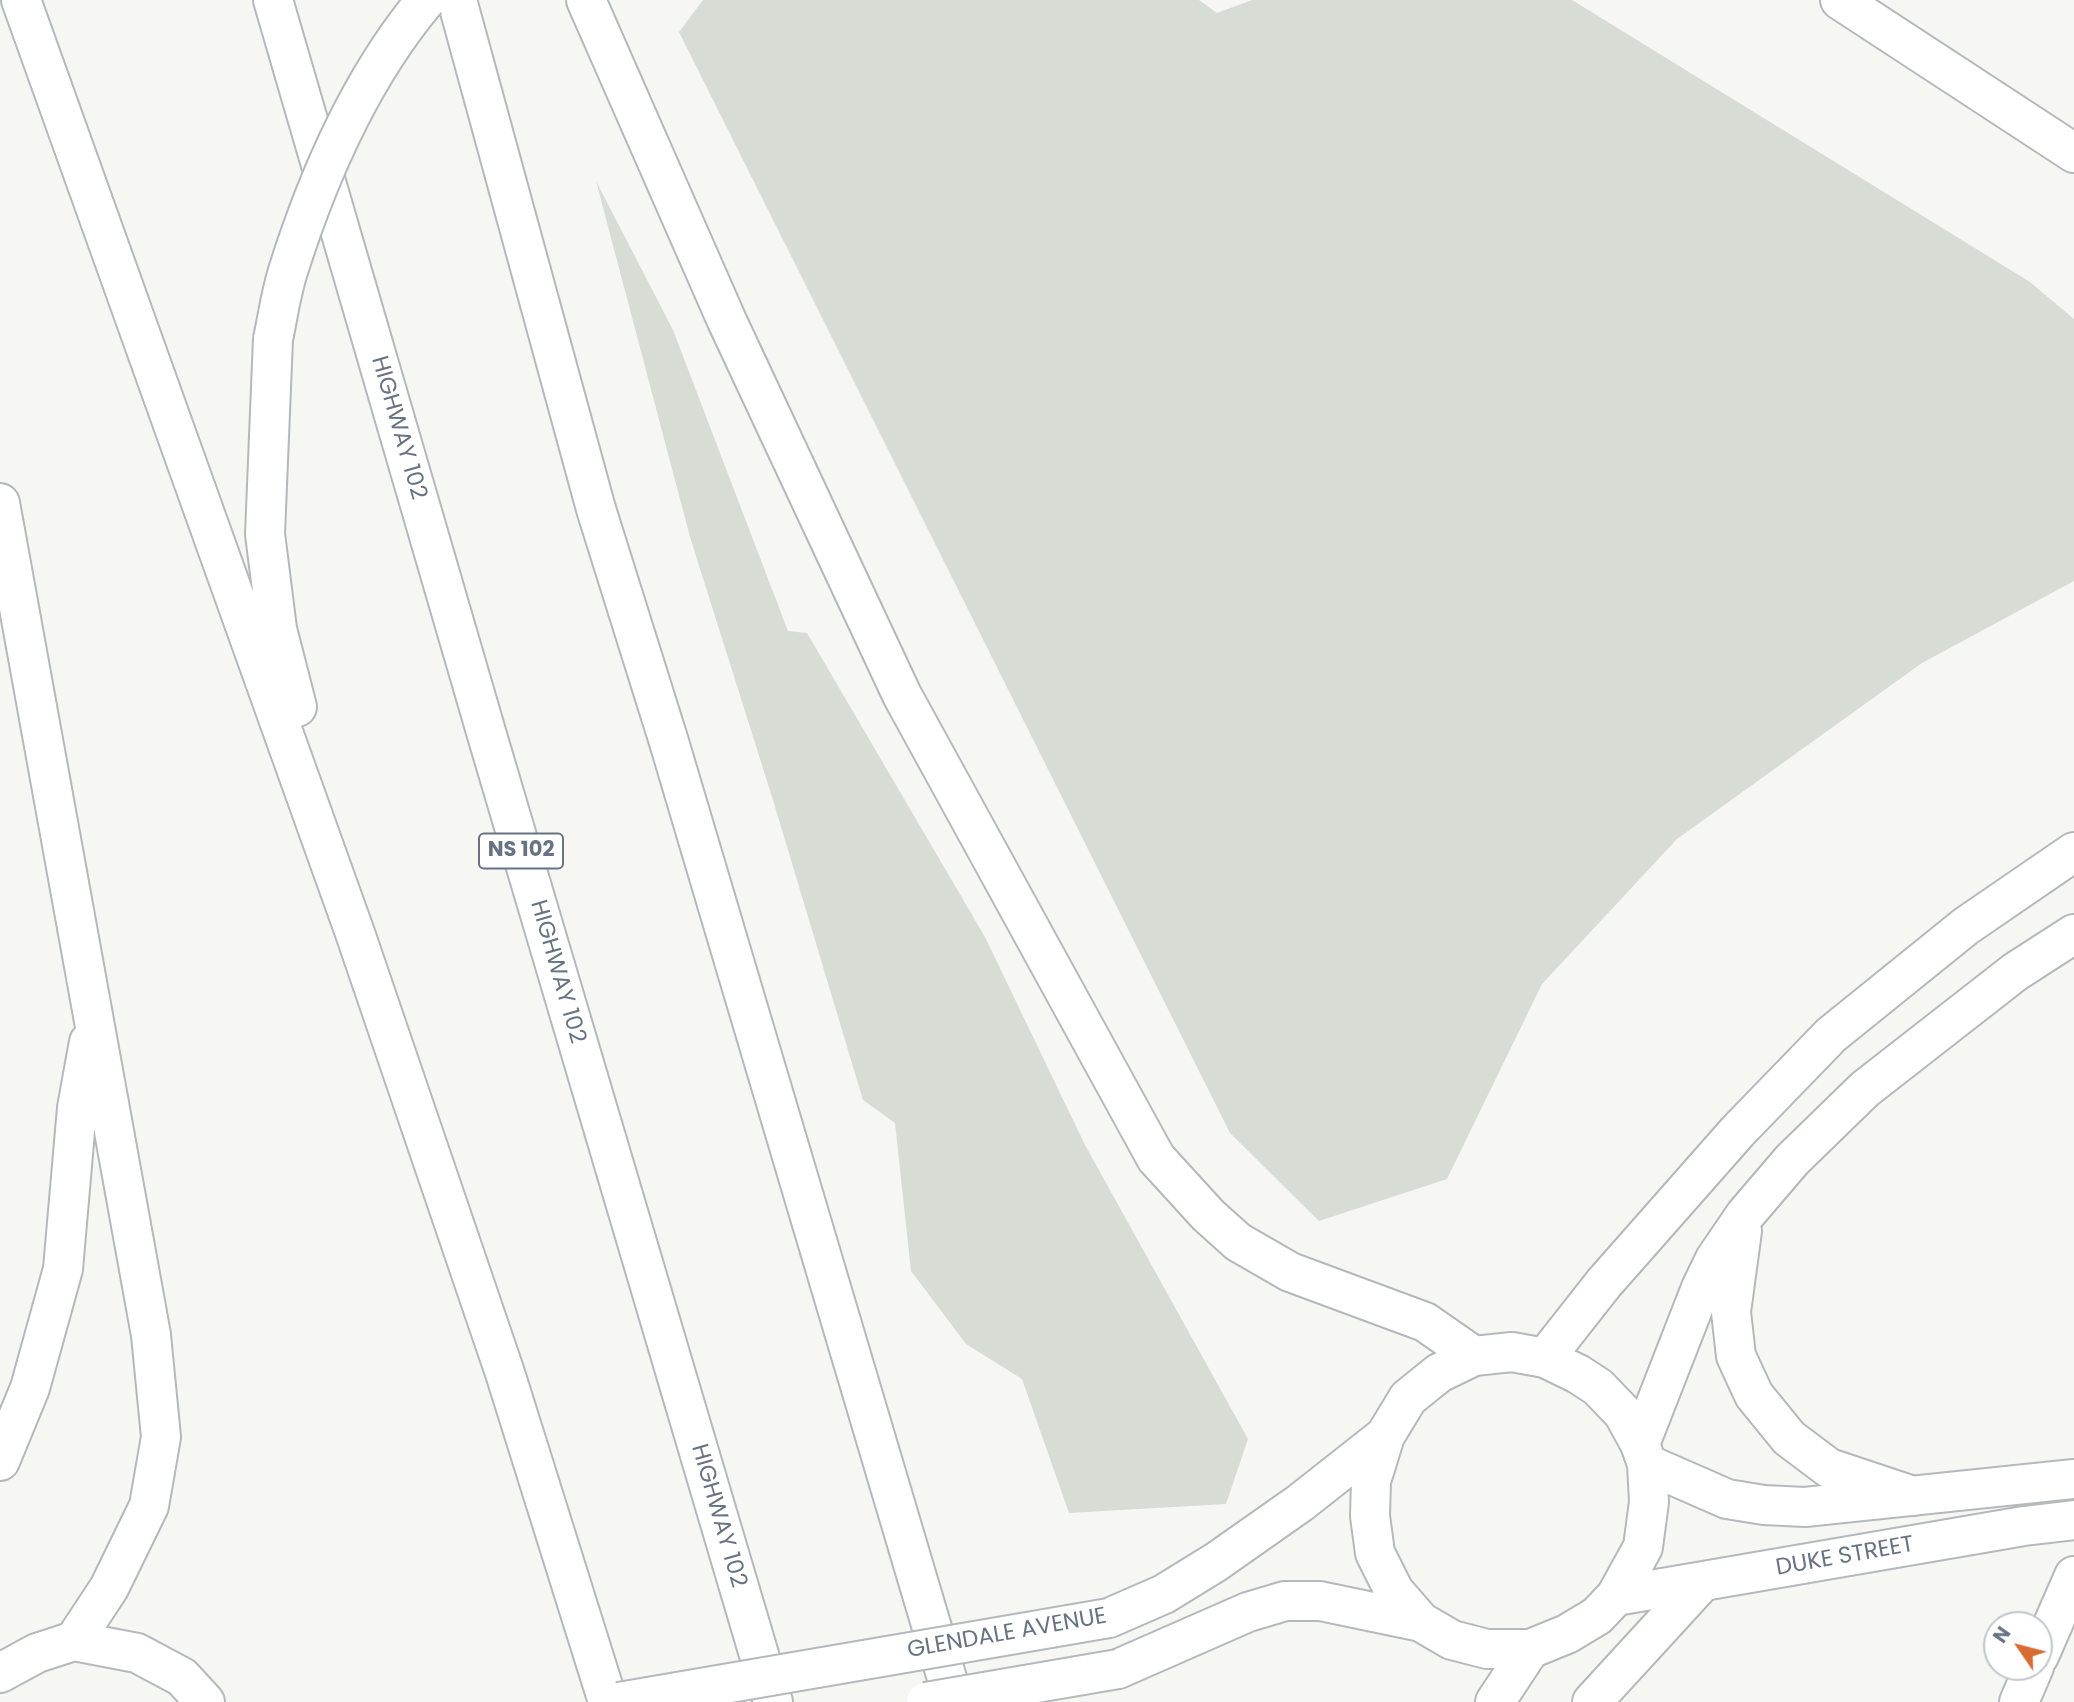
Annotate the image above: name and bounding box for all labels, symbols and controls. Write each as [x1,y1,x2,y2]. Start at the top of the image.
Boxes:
street label: HIGHWAY 102 [364,353,432,503]
road number: NS 102 [479,834,563,868]
street label: HIGHWAY 102 [523,897,591,1047]
street label: HIGHWAY 102 [684,1441,752,1591]
street label: DUKE STREET [1774,1531,1916,1583]
street label: GLENDALE AVENUE [905,1603,1109,1665]
north arrow [1983,1611,2053,1681]
text: N [1987,1621,2017,1648]

